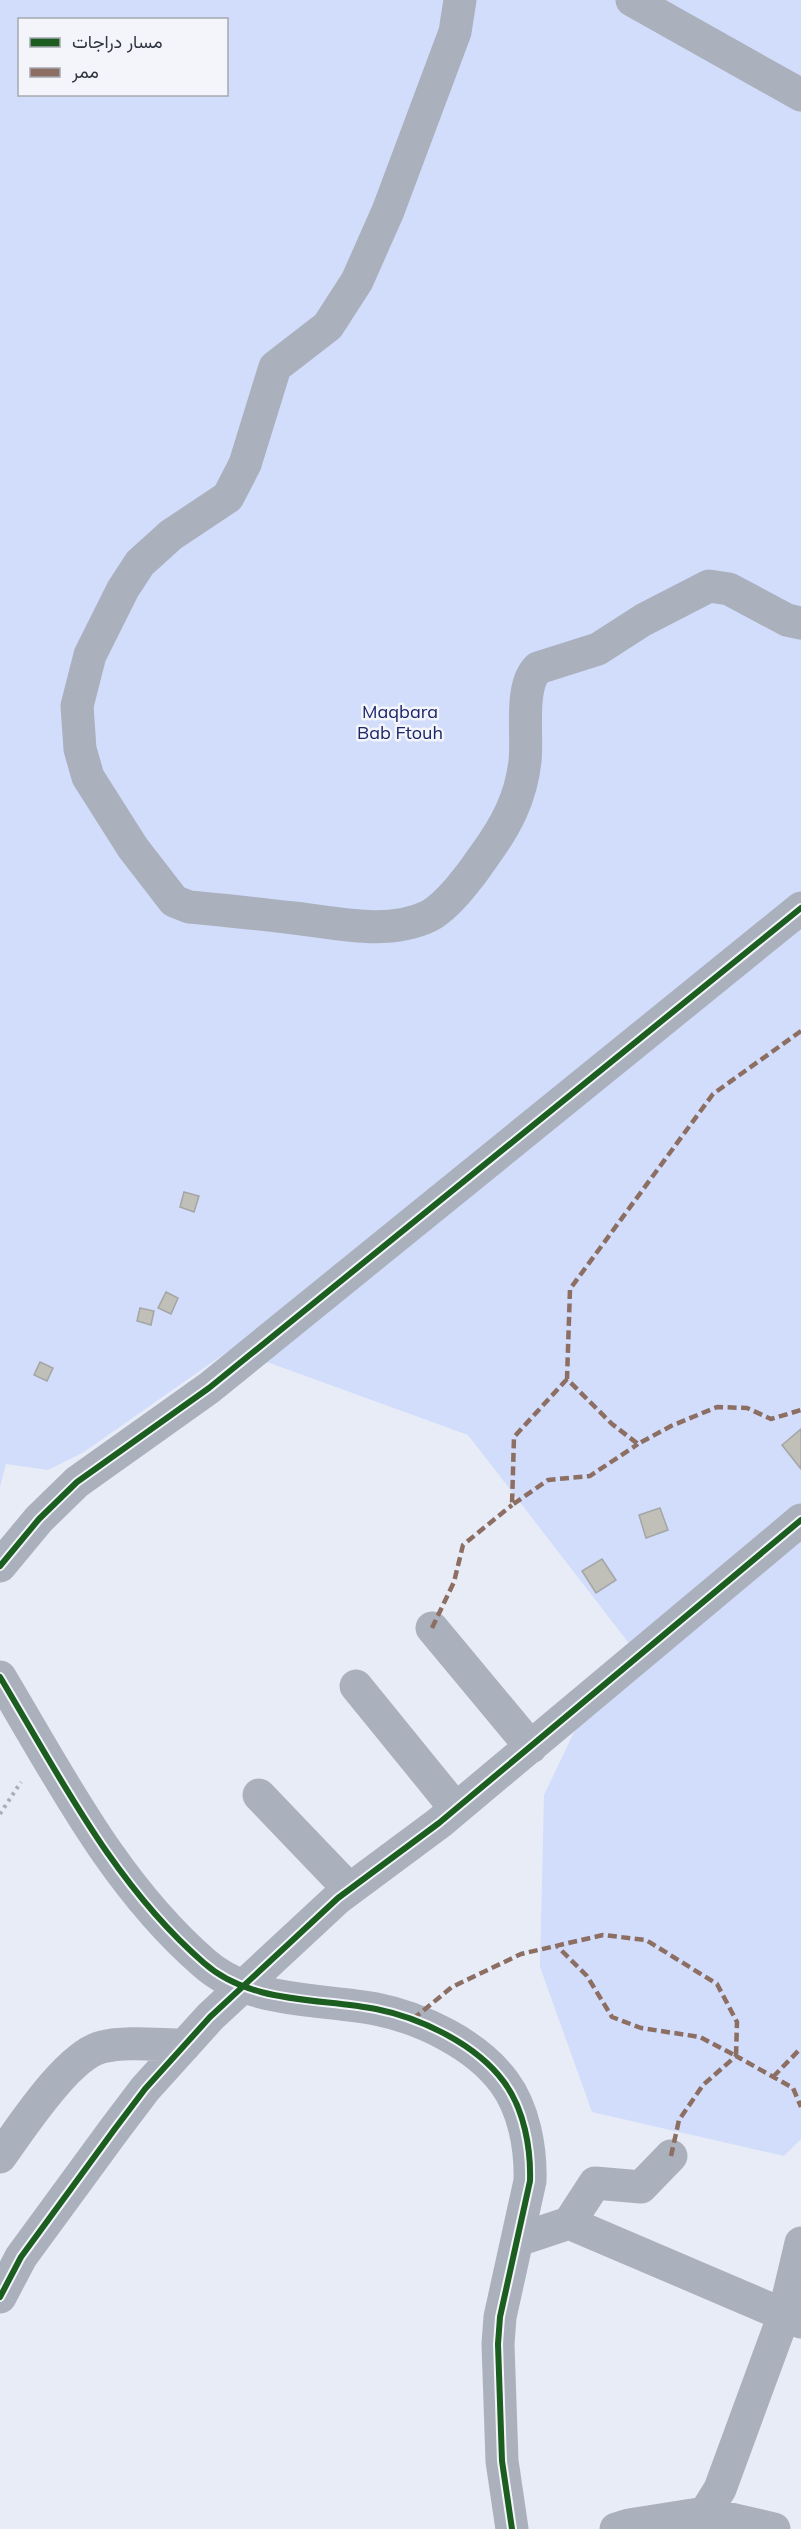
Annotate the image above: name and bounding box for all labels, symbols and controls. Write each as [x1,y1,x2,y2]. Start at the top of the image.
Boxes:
legend [18,18,228,96]
text: مسار دراجات [72,30,163,53]
text: ممر [71,60,99,83]
park label: Maqbara Bab Ftouh [357,700,443,744]

